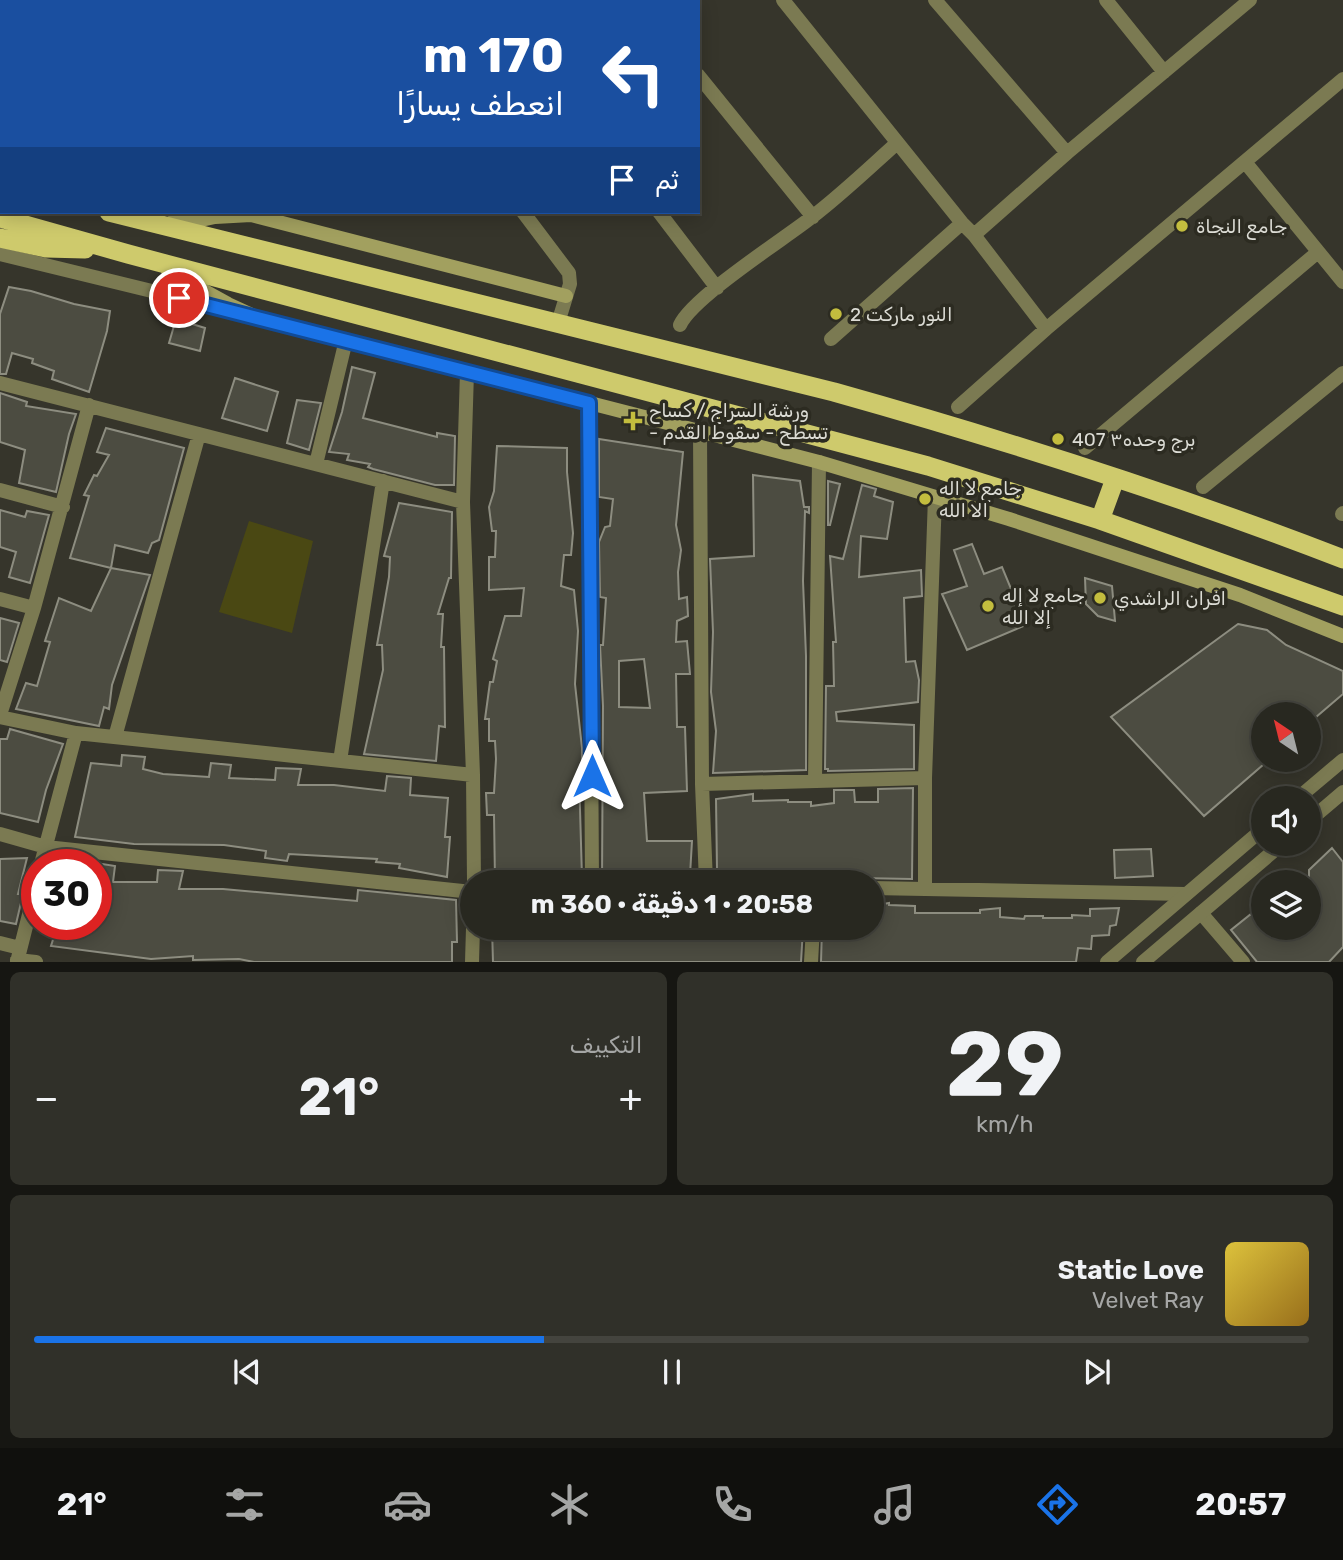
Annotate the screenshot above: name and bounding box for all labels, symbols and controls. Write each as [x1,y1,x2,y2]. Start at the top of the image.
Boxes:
text: 170 m [423,26,564,84]
icon: left [588,28,679,119]
text: انعطف يسارًا [396,85,564,123]
icon: arrive [603,161,641,199]
text: ثم [655,165,679,196]
place label: جامع النجاة [1196,215,1287,240]
marker: جامع النجاة [1174,218,1190,234]
pin [149,268,209,328]
icon: arrive [160,279,198,317]
place label: النور ماركت 2 [850,303,952,326]
marker: النور ماركت 2 [828,306,844,322]
place label: ورشة السراج / كساح - تسطح - سقوط القدم [649,399,828,446]
marker: ورشة السراج / كساح - تسطح - سقوط القدم [623,411,643,431]
place label: برج وحده٣ 407 [1072,428,1196,453]
marker: برج وحده٣ 407 [1050,431,1066,447]
place label: جامع لا اله الا الله [939,477,1022,522]
marker: جامع لا اله الا الله [917,491,933,507]
place label: جامع لا إله إلا الله [1002,584,1085,629]
place label: افران الراشدي [1114,587,1226,612]
marker: افران الراشدي [1092,590,1108,606]
marker: جامع لا إله إلا الله [980,598,996,614]
north arrow [1251,702,1321,772]
map controls [1251,702,1321,940]
position arrow [555,739,629,813]
button: sound [1251,786,1321,856]
speed limit sign: 30 [21,849,112,940]
button: layers [1251,870,1321,940]
text: 20:58 · 1 دقيقة · 360 m [531,889,813,920]
text: 29 [946,1010,1064,1118]
text: التكييف [570,1031,643,1059]
text: 21° [298,1066,379,1128]
text: − [34,1075,59,1121]
text: + [619,1075,643,1121]
text: km/h [976,1110,1033,1138]
text: Static Love [1058,1255,1204,1286]
text: Velvet Ray [1092,1286,1204,1314]
icon: previous [228,1353,266,1391]
icon: pause [653,1353,691,1391]
icon: next [1078,1353,1116,1391]
icon: filters [220,1480,269,1529]
icon: car [383,1480,432,1529]
icon: climate [545,1480,594,1529]
icon: phone [708,1480,757,1529]
icon: music [870,1480,919,1529]
icon: directions [1033,1480,1082,1529]
text: 21° [57,1485,107,1523]
text: 20:57 [1195,1485,1286,1523]

